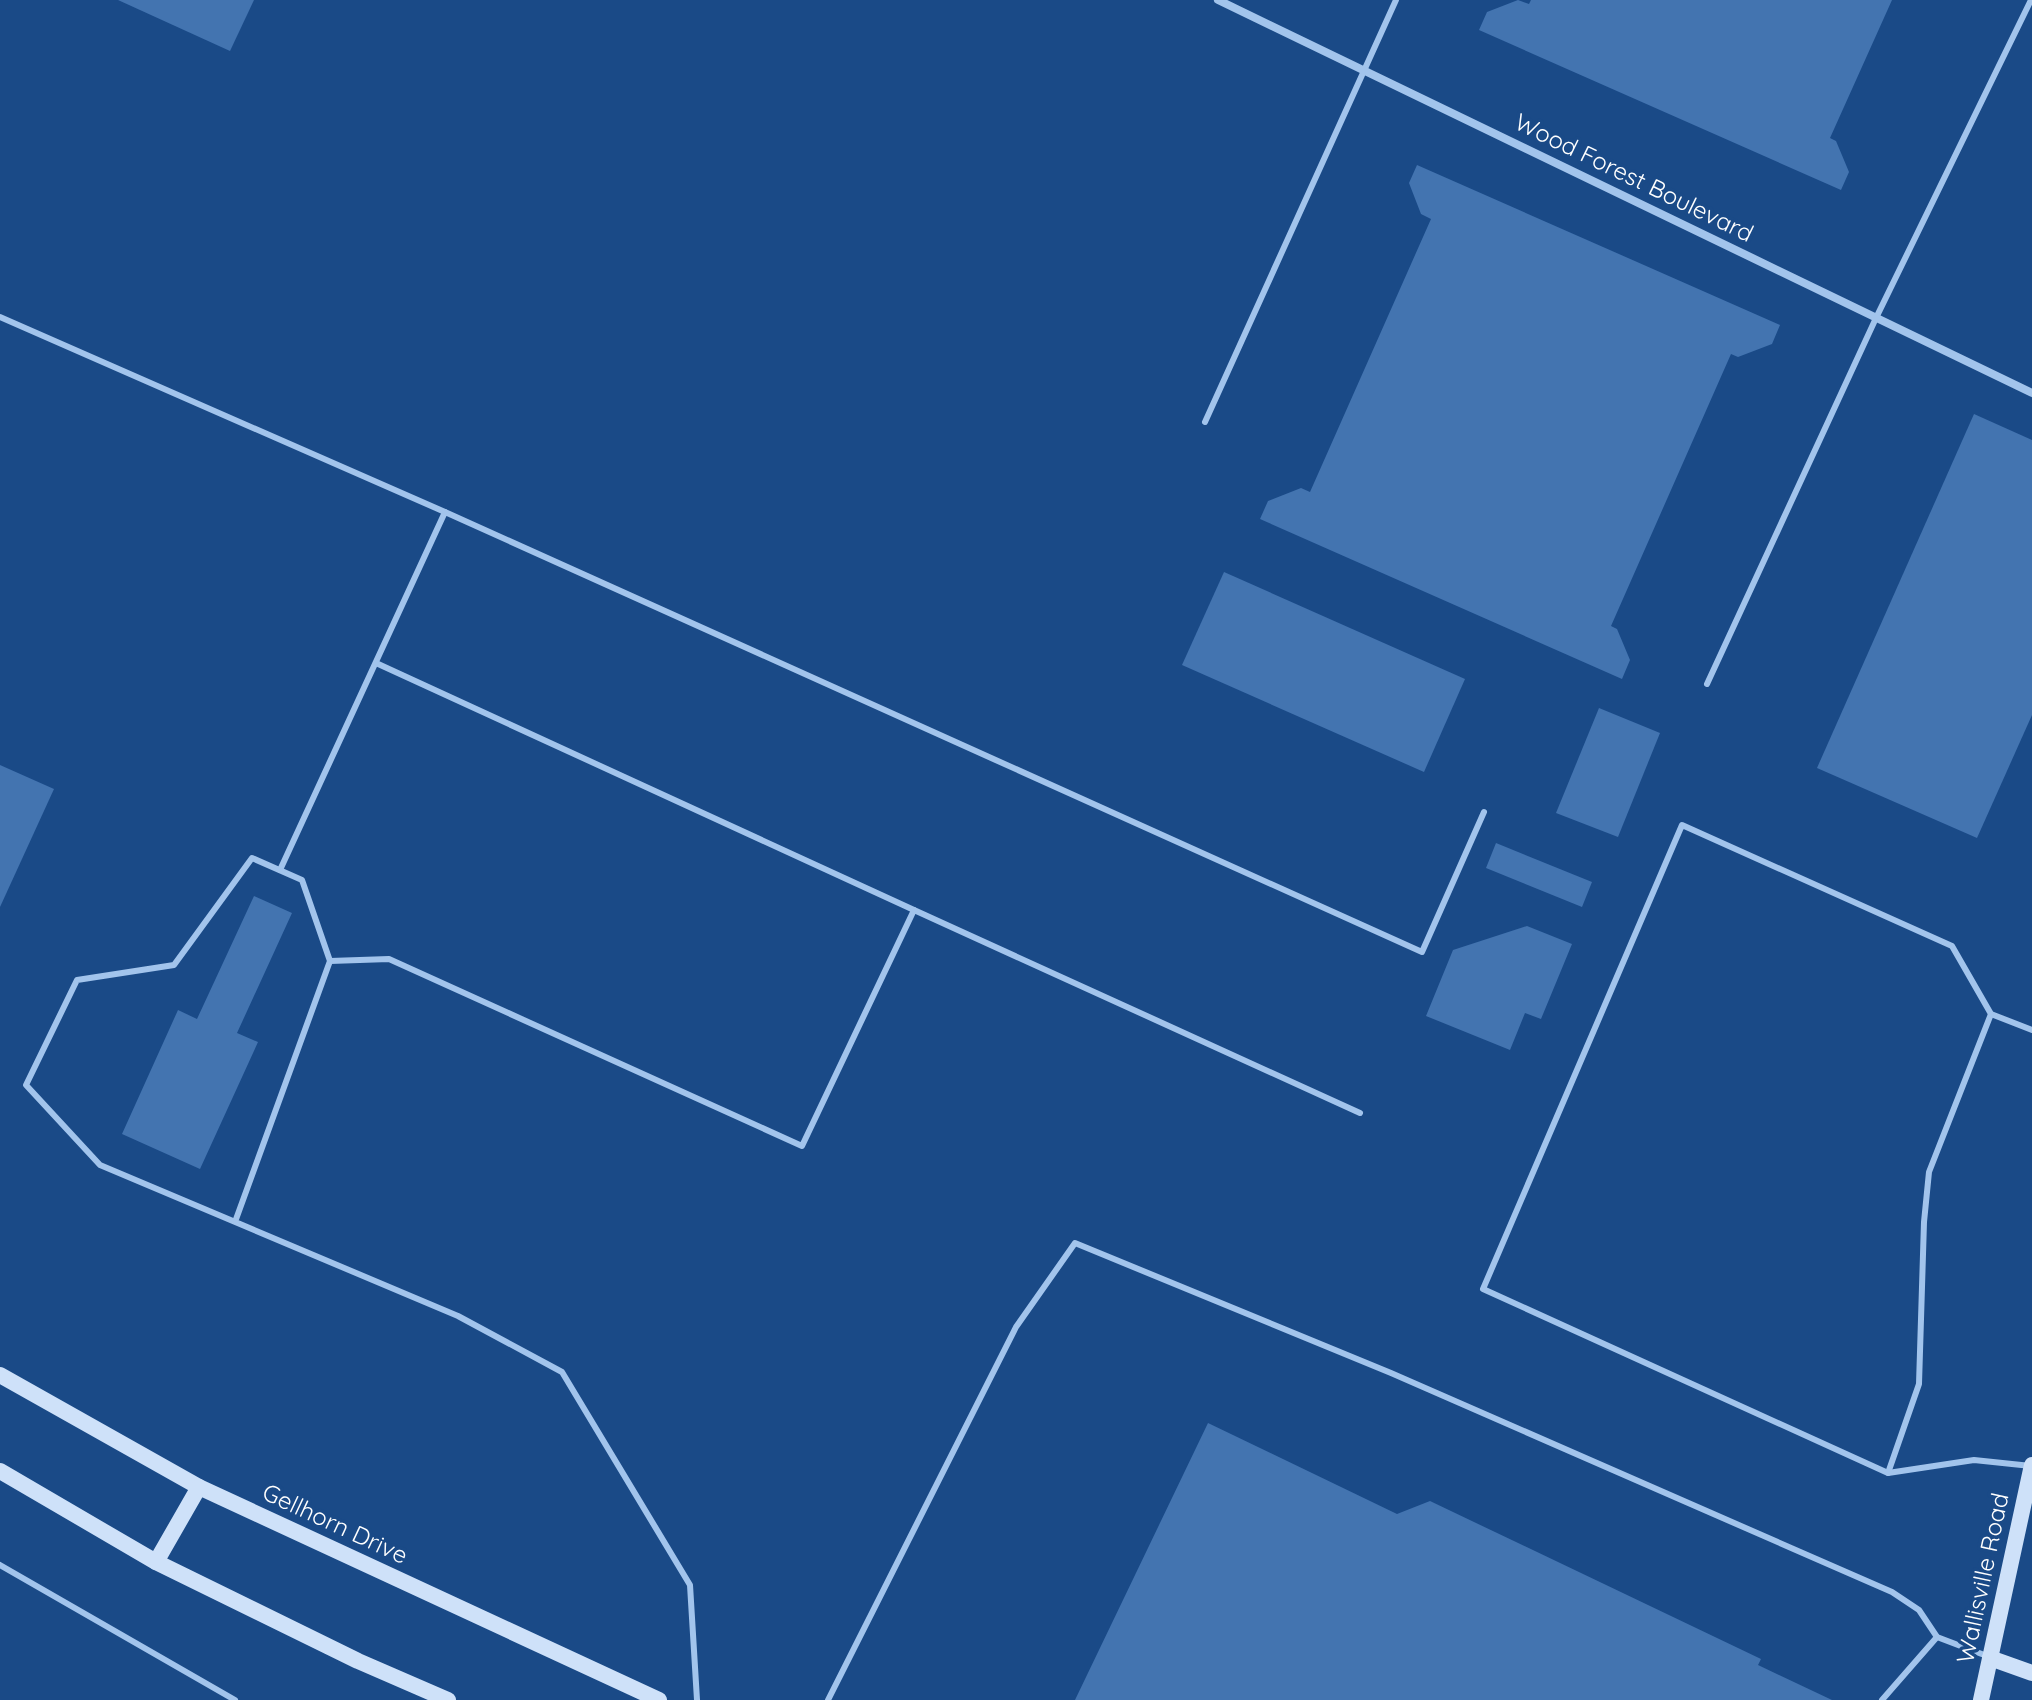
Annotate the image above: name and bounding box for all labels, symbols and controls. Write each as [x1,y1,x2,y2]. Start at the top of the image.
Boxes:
street label: Wood Forest Boulevard [1510,106,1759,248]
street label: Gellhorn Drive [258,1476,413,1570]
street label: Wallisville Road [1949,1490,2015,1666]

